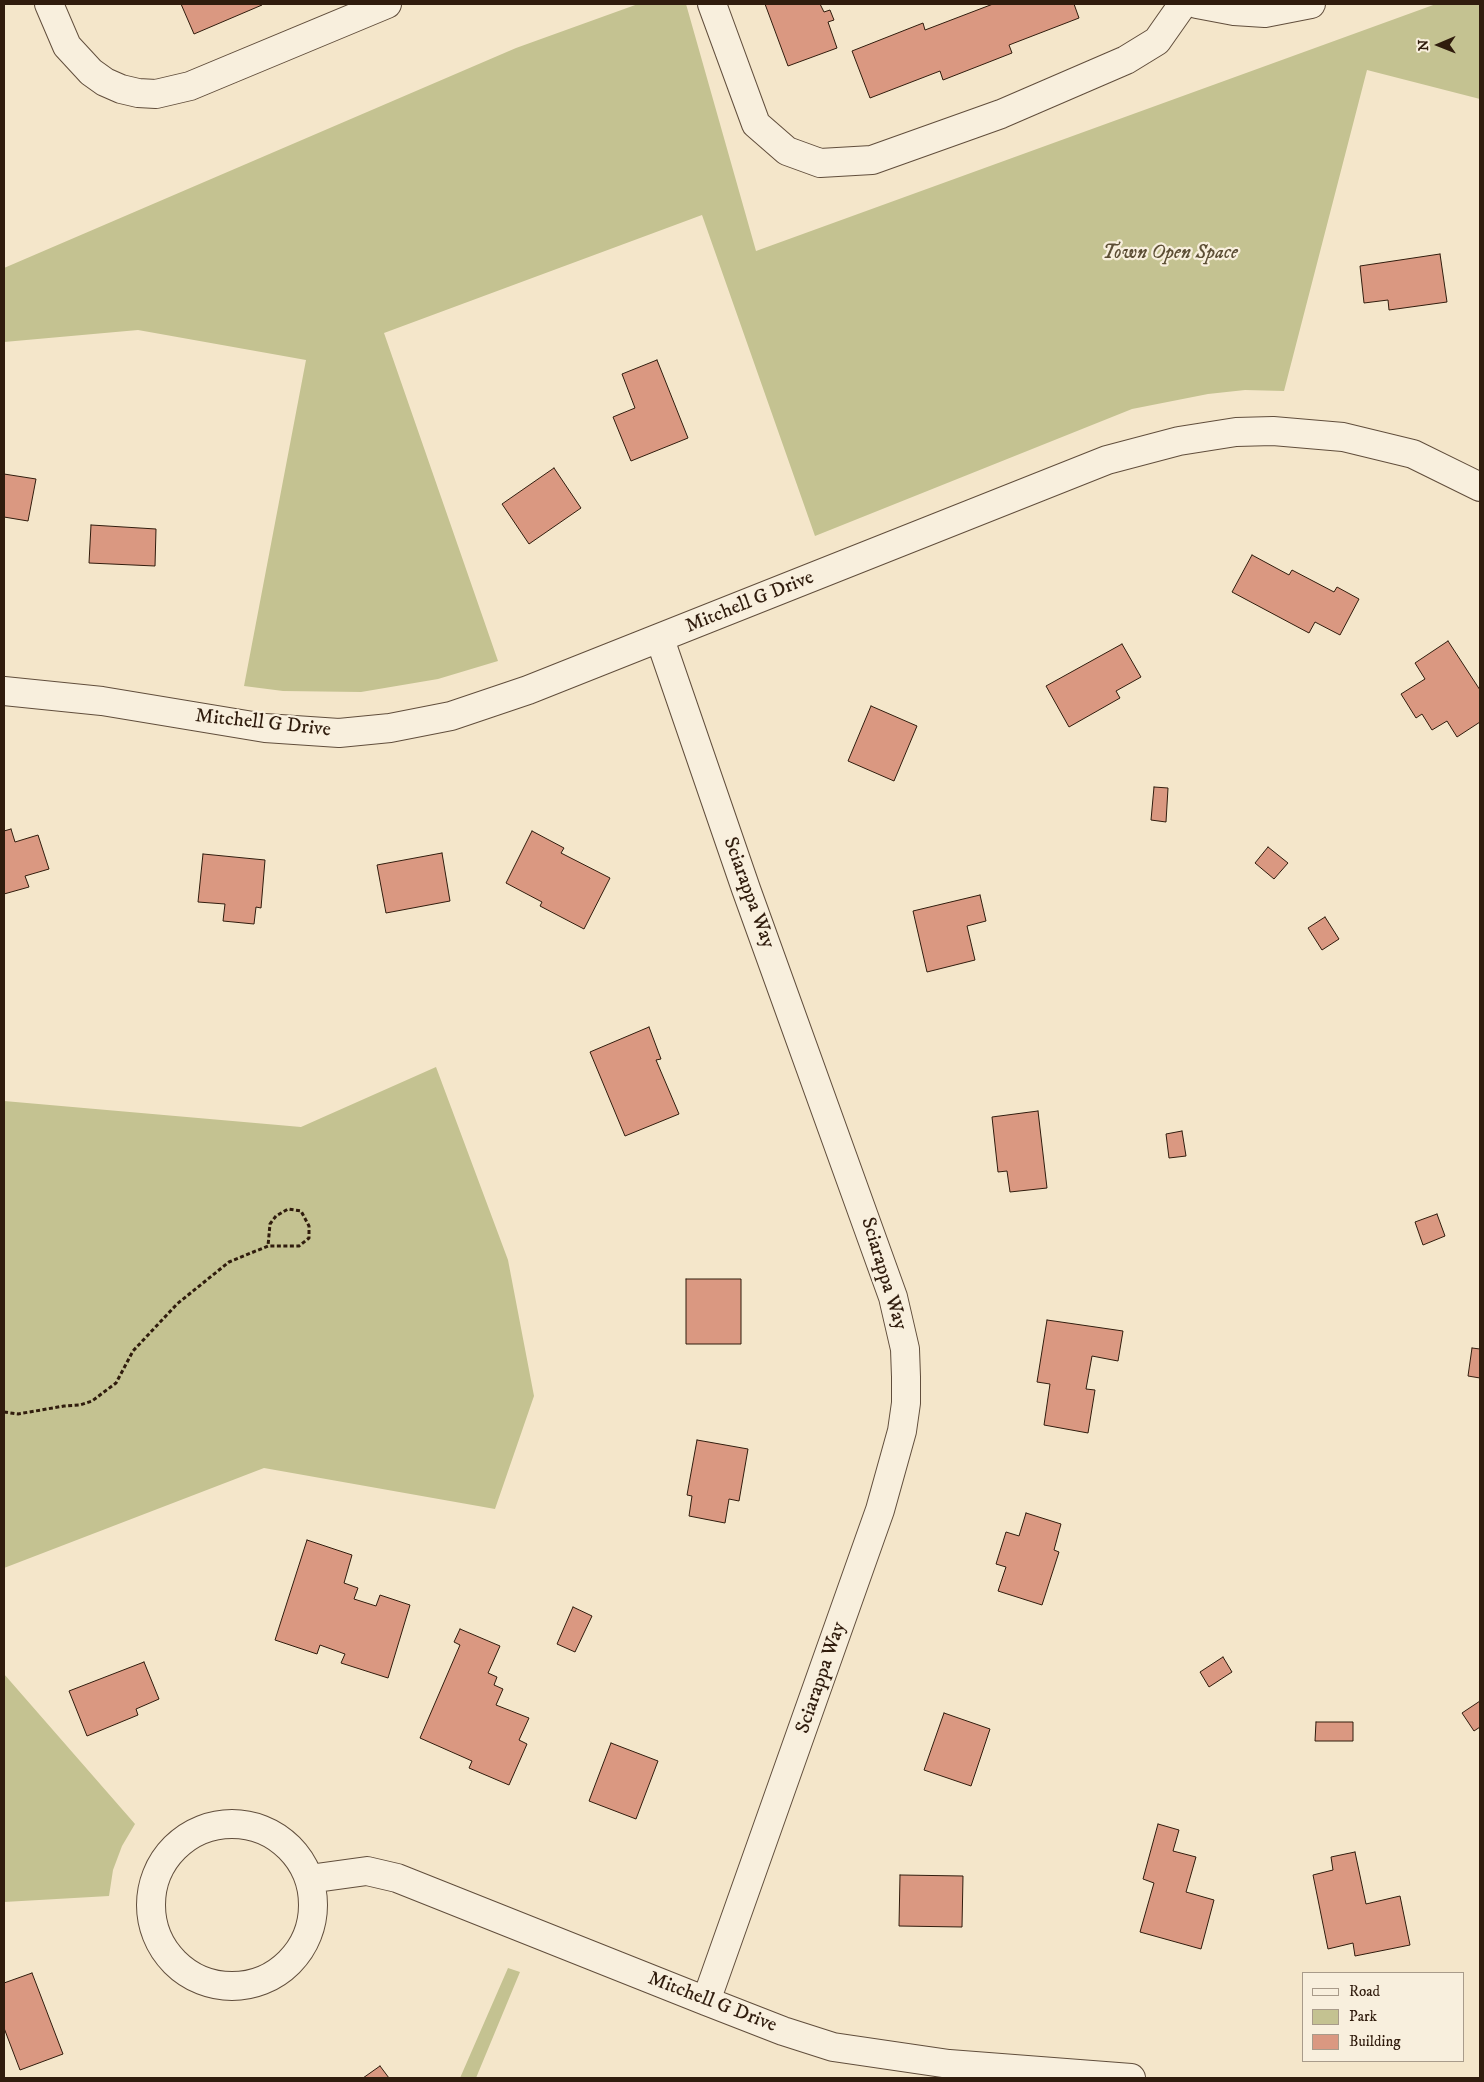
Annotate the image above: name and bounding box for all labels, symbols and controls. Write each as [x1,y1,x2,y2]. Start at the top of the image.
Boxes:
north arrow [1414,20,1464,70]
text: N [1415,39,1433,51]
park label: Town Open Space [1102,242,1238,266]
street label: Mitchell G Drive [682,566,818,640]
street label: Mitchell G Drive [194,705,332,743]
street label: Sciarappa Way [717,834,779,952]
street label: Sciarappa Way [854,1215,912,1333]
street label: Sciarappa Way [792,1619,852,1737]
street label: Mitchell G Drive [644,1967,780,2039]
legend [1302,1972,1464,2062]
text: Road [1349,1982,1380,2001]
text: Park [1349,2007,1377,2026]
text: Building [1349,2032,1401,2051]

